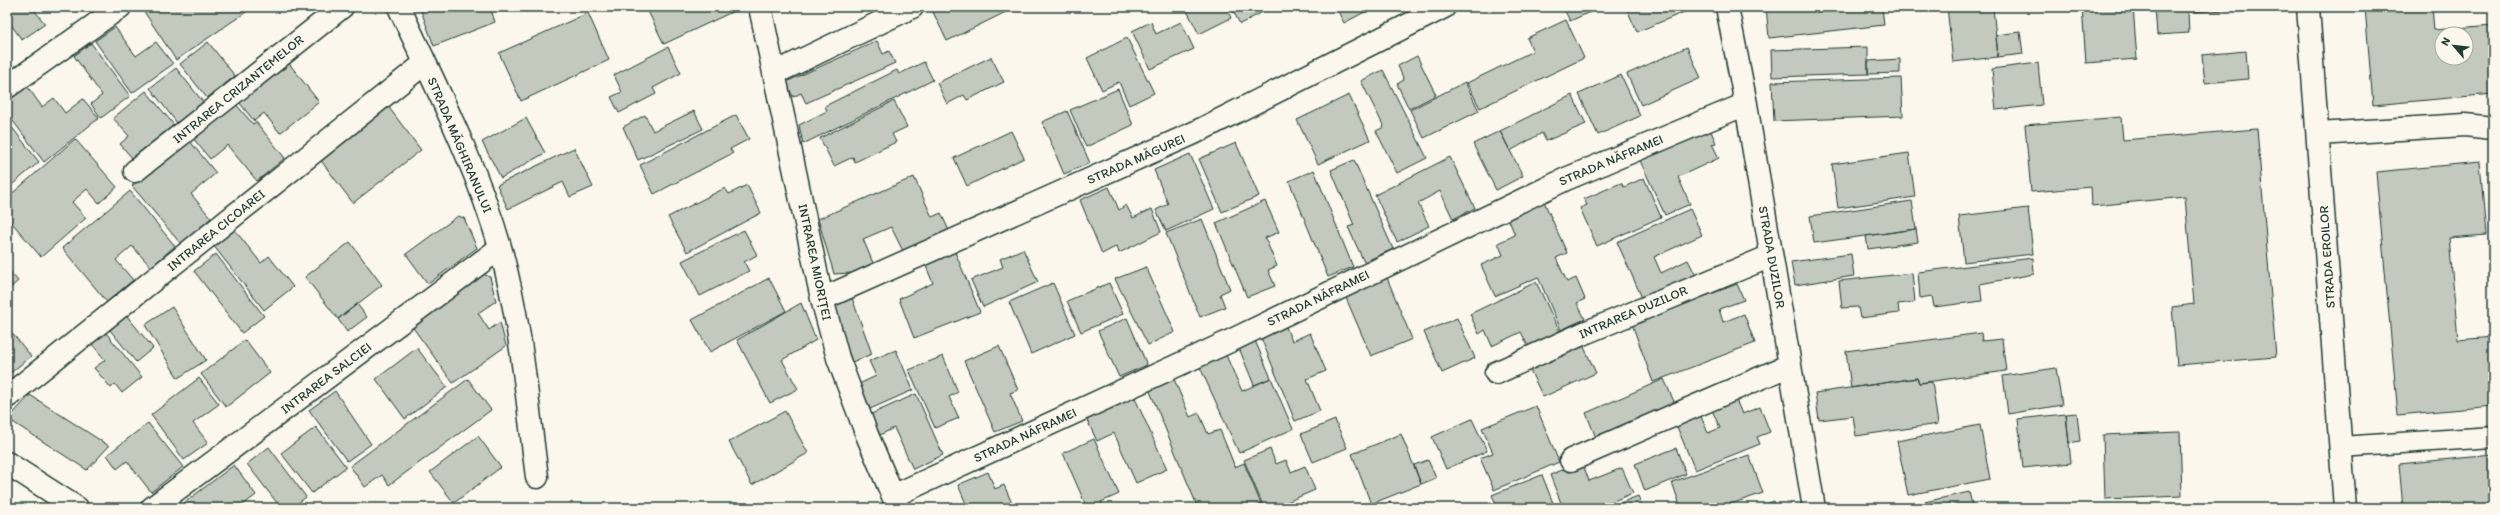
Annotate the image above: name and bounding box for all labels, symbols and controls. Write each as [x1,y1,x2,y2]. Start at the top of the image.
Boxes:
north arrow [2434,26,2474,66]
street label: INTRAREA CRIZANTEMELOR [170,32,306,146]
text: N [2438,35,2453,48]
street label: STRADA MĂGHIRANULUI [425,75,496,215]
street label: STRADA MĂGUREI [1085,131,1187,187]
street label: STRADA NĂFRAMEI [1557,131,1665,189]
street label: INTRAREA CICOAREI [164,186,268,274]
street label: INTRAREA MIORIȚEI [795,202,835,322]
street label: STRADA DUZILOR [1756,205,1788,309]
street label: STRADA EROILOR [2316,205,2338,309]
street label: STRADA NĂFRAMEI [1265,267,1371,329]
street label: INTRAREA DUZILOR [1576,282,1690,342]
street label: INTRAREA SALCIEI [278,339,374,417]
street label: STRADA NĂFRAMEI [971,405,1079,465]

